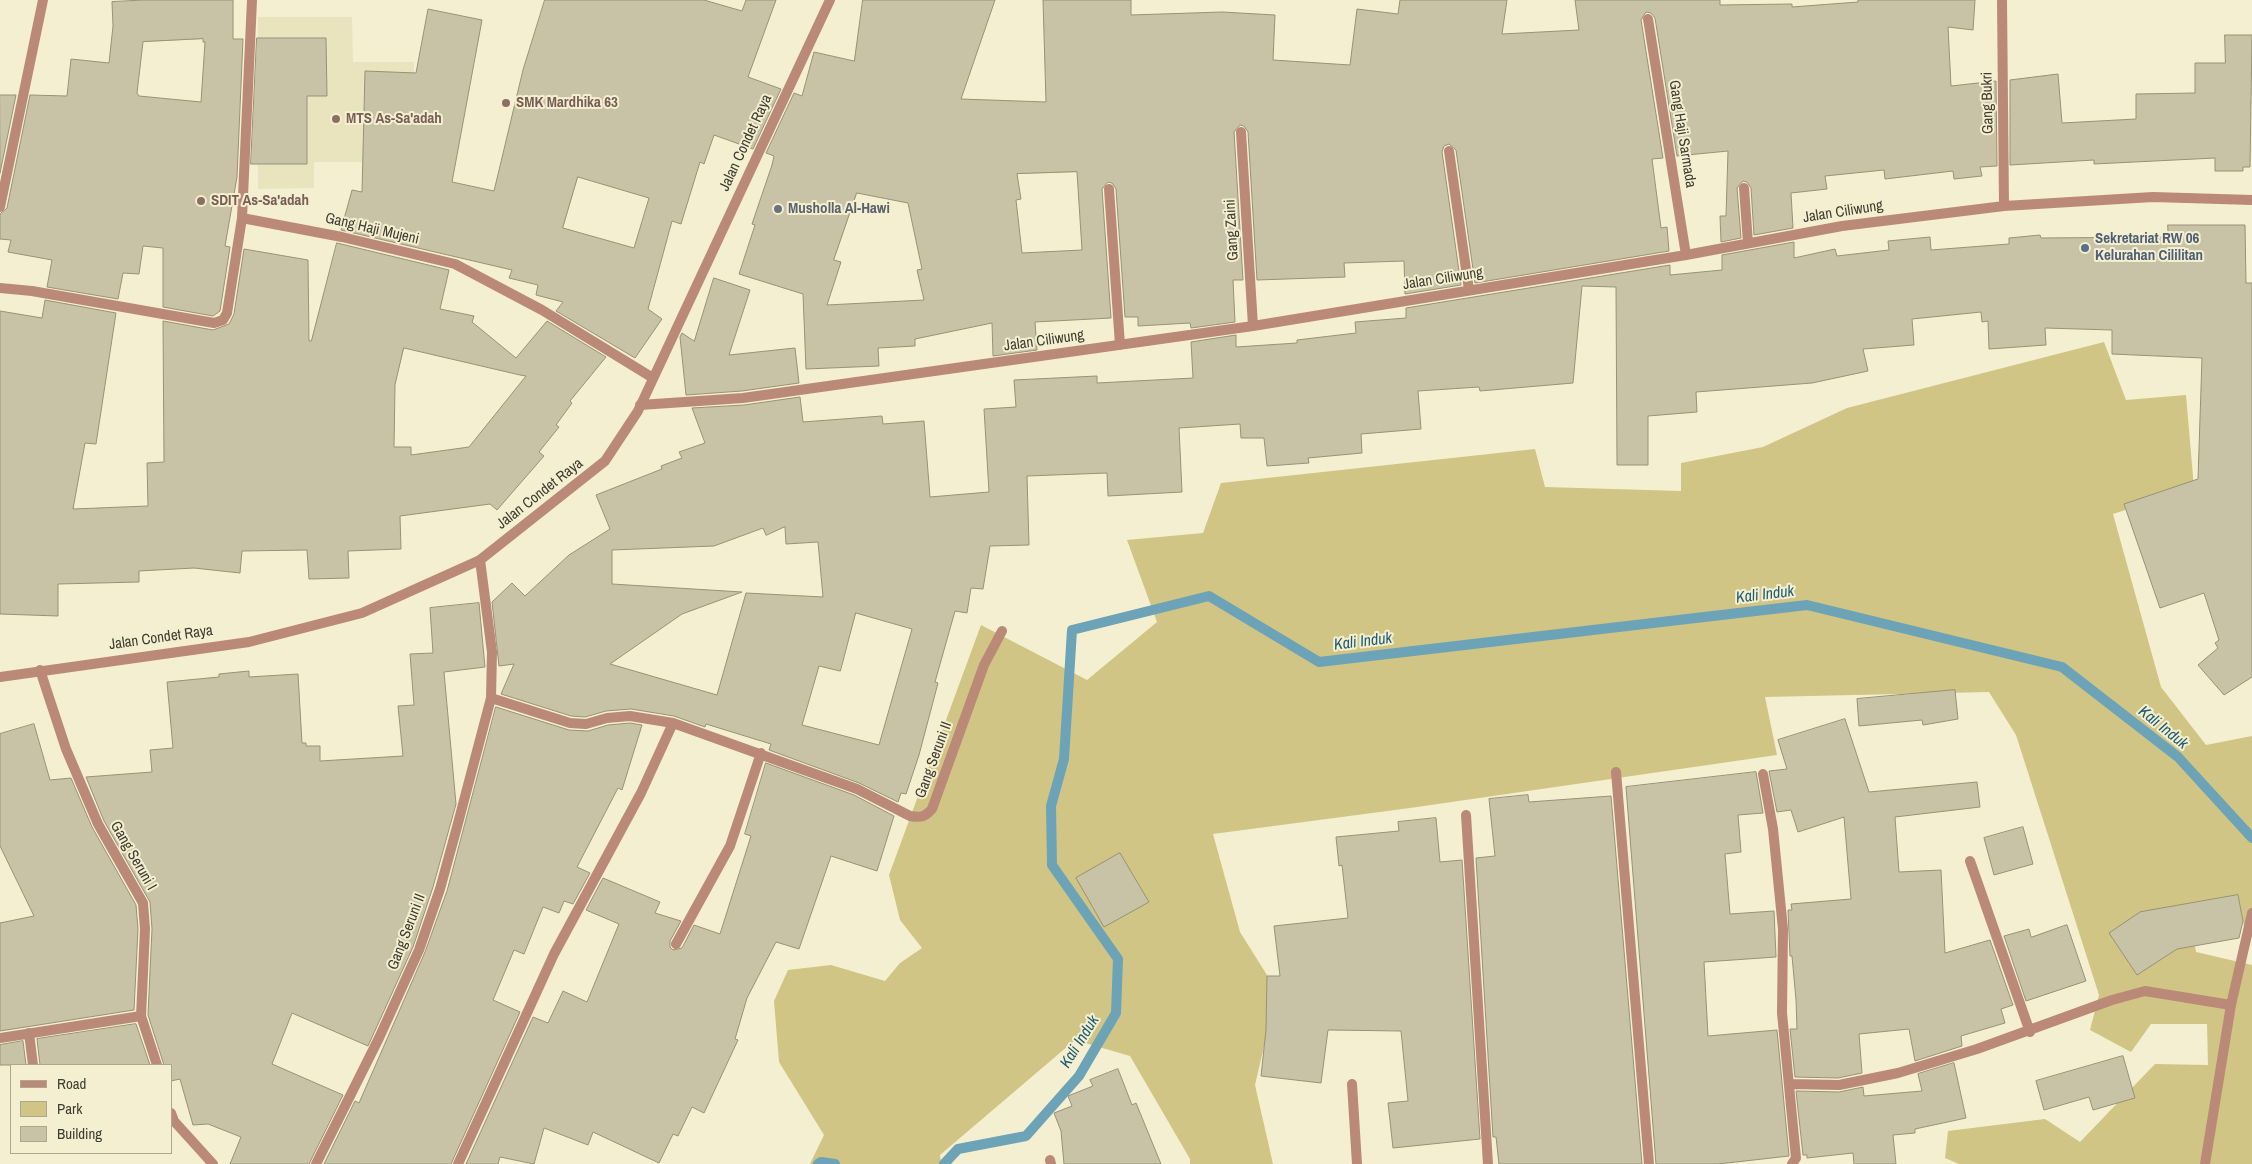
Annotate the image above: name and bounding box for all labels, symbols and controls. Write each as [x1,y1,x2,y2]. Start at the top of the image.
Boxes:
street label: Gang Bukri [1978,72,1998,134]
street label: Gang Haji Sarmada [1665,79,1699,189]
street label: Jalan Condet Raya [716,92,776,194]
place label: SMK Mardhika 63 [516,94,618,112]
marker: SMK Mardhika 63 [500,97,512,109]
place label: MTS As-Sa'adah [346,110,442,128]
marker: MTS As-Sa'adah [330,113,342,125]
place label: SDIT As-Sa'adah [211,192,309,210]
marker: SDIT As-Sa'adah [195,195,207,207]
street label: Jalan Ciliwung [1802,197,1884,227]
street label: Gang Zaini [1221,199,1243,261]
place label: Musholla Al-Hawi [788,200,890,218]
marker: Musholla Al-Hawi [772,203,784,215]
street label: Gang Haji Mujeni [323,209,421,249]
place label: Sekretariat RW 06 Kelurahan Cililitan [2095,230,2203,265]
marker: Sekretariat RW 06 Kelurahan Cililitan [2079,242,2091,254]
street label: Jalan Ciliwung [1402,264,1484,294]
street label: Jalan Ciliwung [1003,326,1085,356]
street label: Jalan Condet Raya [493,455,587,533]
water label: Kali Induk [1735,582,1795,608]
street label: Jalan Condet Raya [108,622,214,654]
water label: Kali Induk [1333,629,1393,655]
water label: Kali Induk [2134,702,2192,754]
street label: Gang Seruni II [912,719,956,801]
street label: Gang Seruni I [106,818,160,894]
street label: Gang Seruni II [384,891,430,973]
water label: Kali Induk [1056,1012,1104,1072]
legend [10,1064,172,1154]
text: Road [57,1073,86,1094]
text: Park [57,1098,82,1119]
text: Building [57,1123,102,1144]

